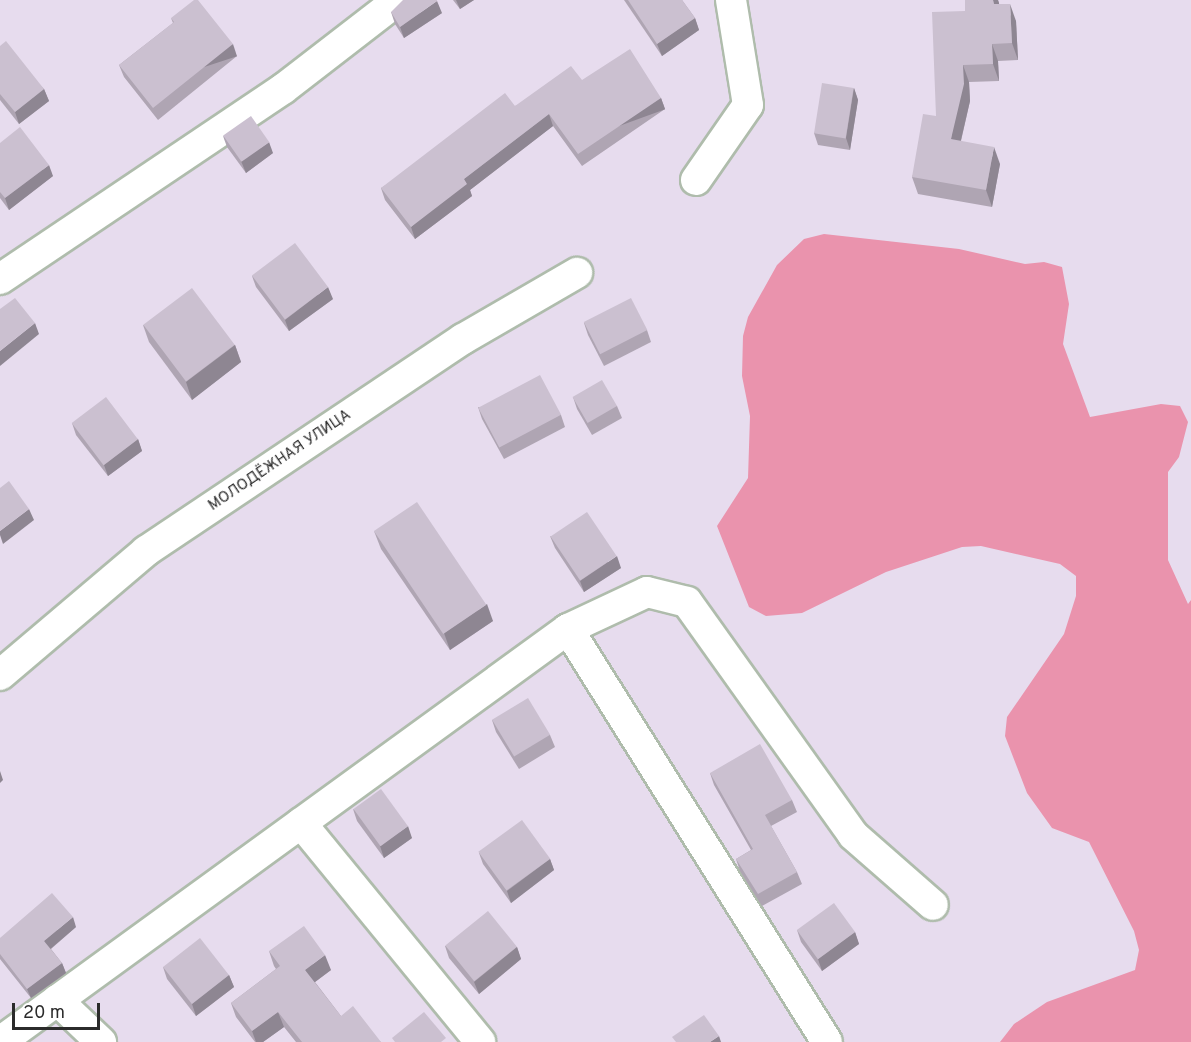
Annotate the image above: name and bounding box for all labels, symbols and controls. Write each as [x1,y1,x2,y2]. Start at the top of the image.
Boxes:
street label: МОЛОДЁЖНАЯ УЛИЦА [205,407,355,515]
scale bar [15,991,104,1029]
text: 20 m [23,1002,65,1025]

